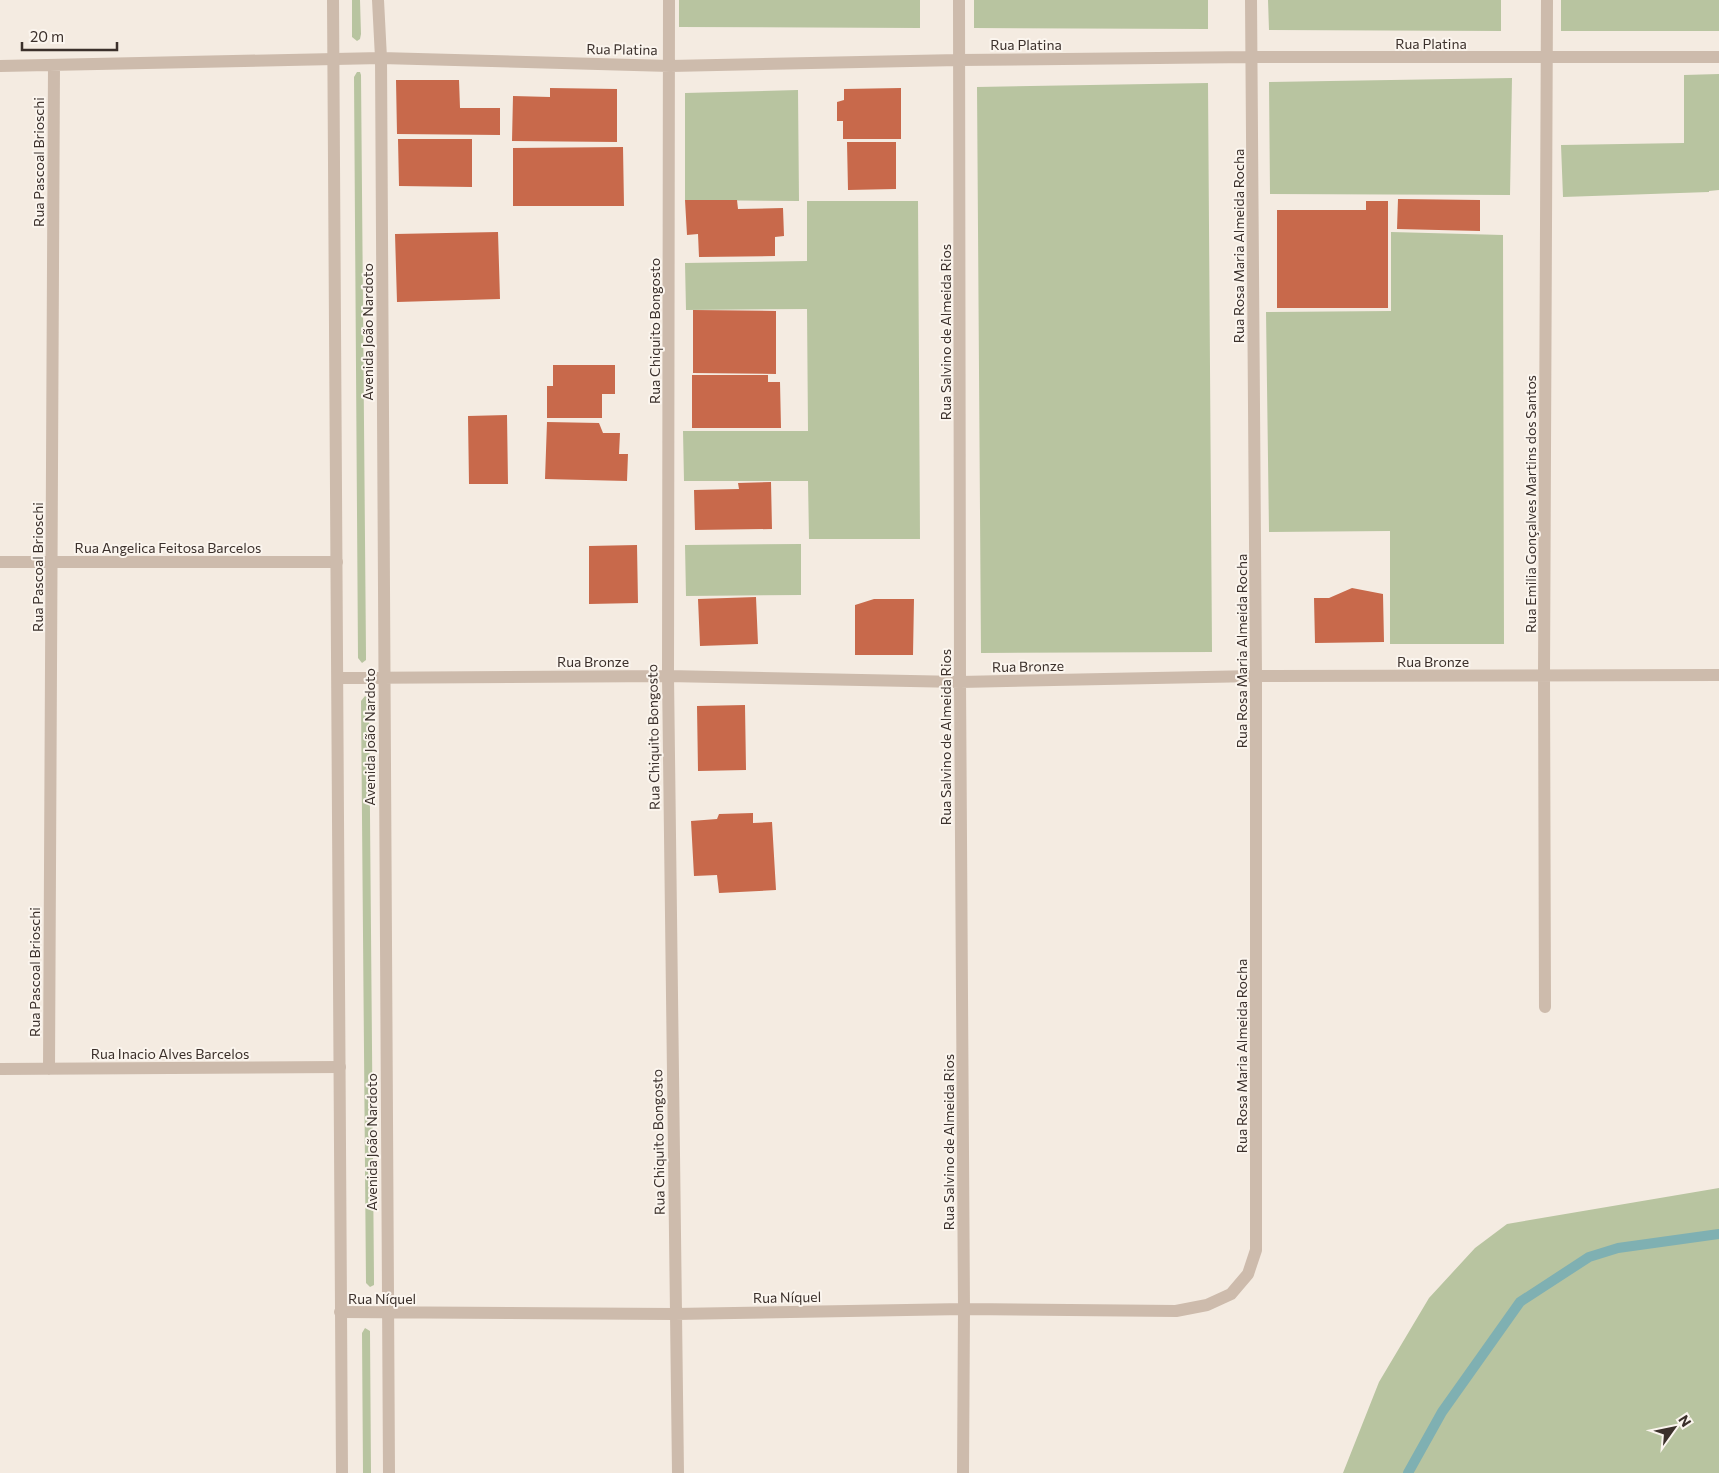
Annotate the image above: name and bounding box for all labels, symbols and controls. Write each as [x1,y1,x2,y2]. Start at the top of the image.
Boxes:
scale bar [22,20,118,52]
text: 20 m [30,27,64,45]
street label: Rua Platina [1395,35,1467,52]
street label: Rua Platina [990,36,1062,53]
street label: Rua Platina [586,40,658,58]
street label: Rua Pascoal Brioschi [30,97,47,227]
street label: Rua Rosa Maria Almeida Rocha [1230,149,1247,343]
street label: Rua Salvino de Almeida Rios [937,244,954,420]
street label: Rua Chiquito Bongosto [646,258,663,404]
street label: Avenida João Nardoto [359,263,376,401]
street label: Rua Emilia Gonçalves Martins dos Santos [1522,375,1539,633]
street label: Rua Pascoal Brioschi [29,502,46,632]
street label: Rua Angelica Feitosa Barcelos [75,539,261,556]
street label: Rua Rosa Maria Almeida Rocha [1233,554,1250,748]
street label: Rua Salvino de Almeida Rios [937,649,954,825]
street label: Rua Bronze [557,653,629,670]
street label: Rua Bronze [1397,653,1469,670]
street label: Rua Bronze [992,657,1064,675]
street label: Rua Chiquito Bongosto [643,664,663,810]
street label: Avenida João Nardoto [361,668,378,806]
street label: Rua Pascoal Brioschi [26,907,43,1037]
street label: Rua Rosa Maria Almeida Rocha [1233,959,1250,1153]
street label: Rua Inacio Alves Barcelos [91,1045,249,1062]
street label: Rua Salvino de Almeida Rios [940,1054,957,1230]
street label: Rua Chiquito Bongosto [648,1069,668,1215]
street label: Avenida João Nardoto [363,1073,380,1211]
street label: Rua Níquel [753,1288,821,1306]
street label: Rua Níquel [348,1290,416,1307]
north arrow [1649,1403,1699,1453]
text: N [1675,1412,1695,1430]

